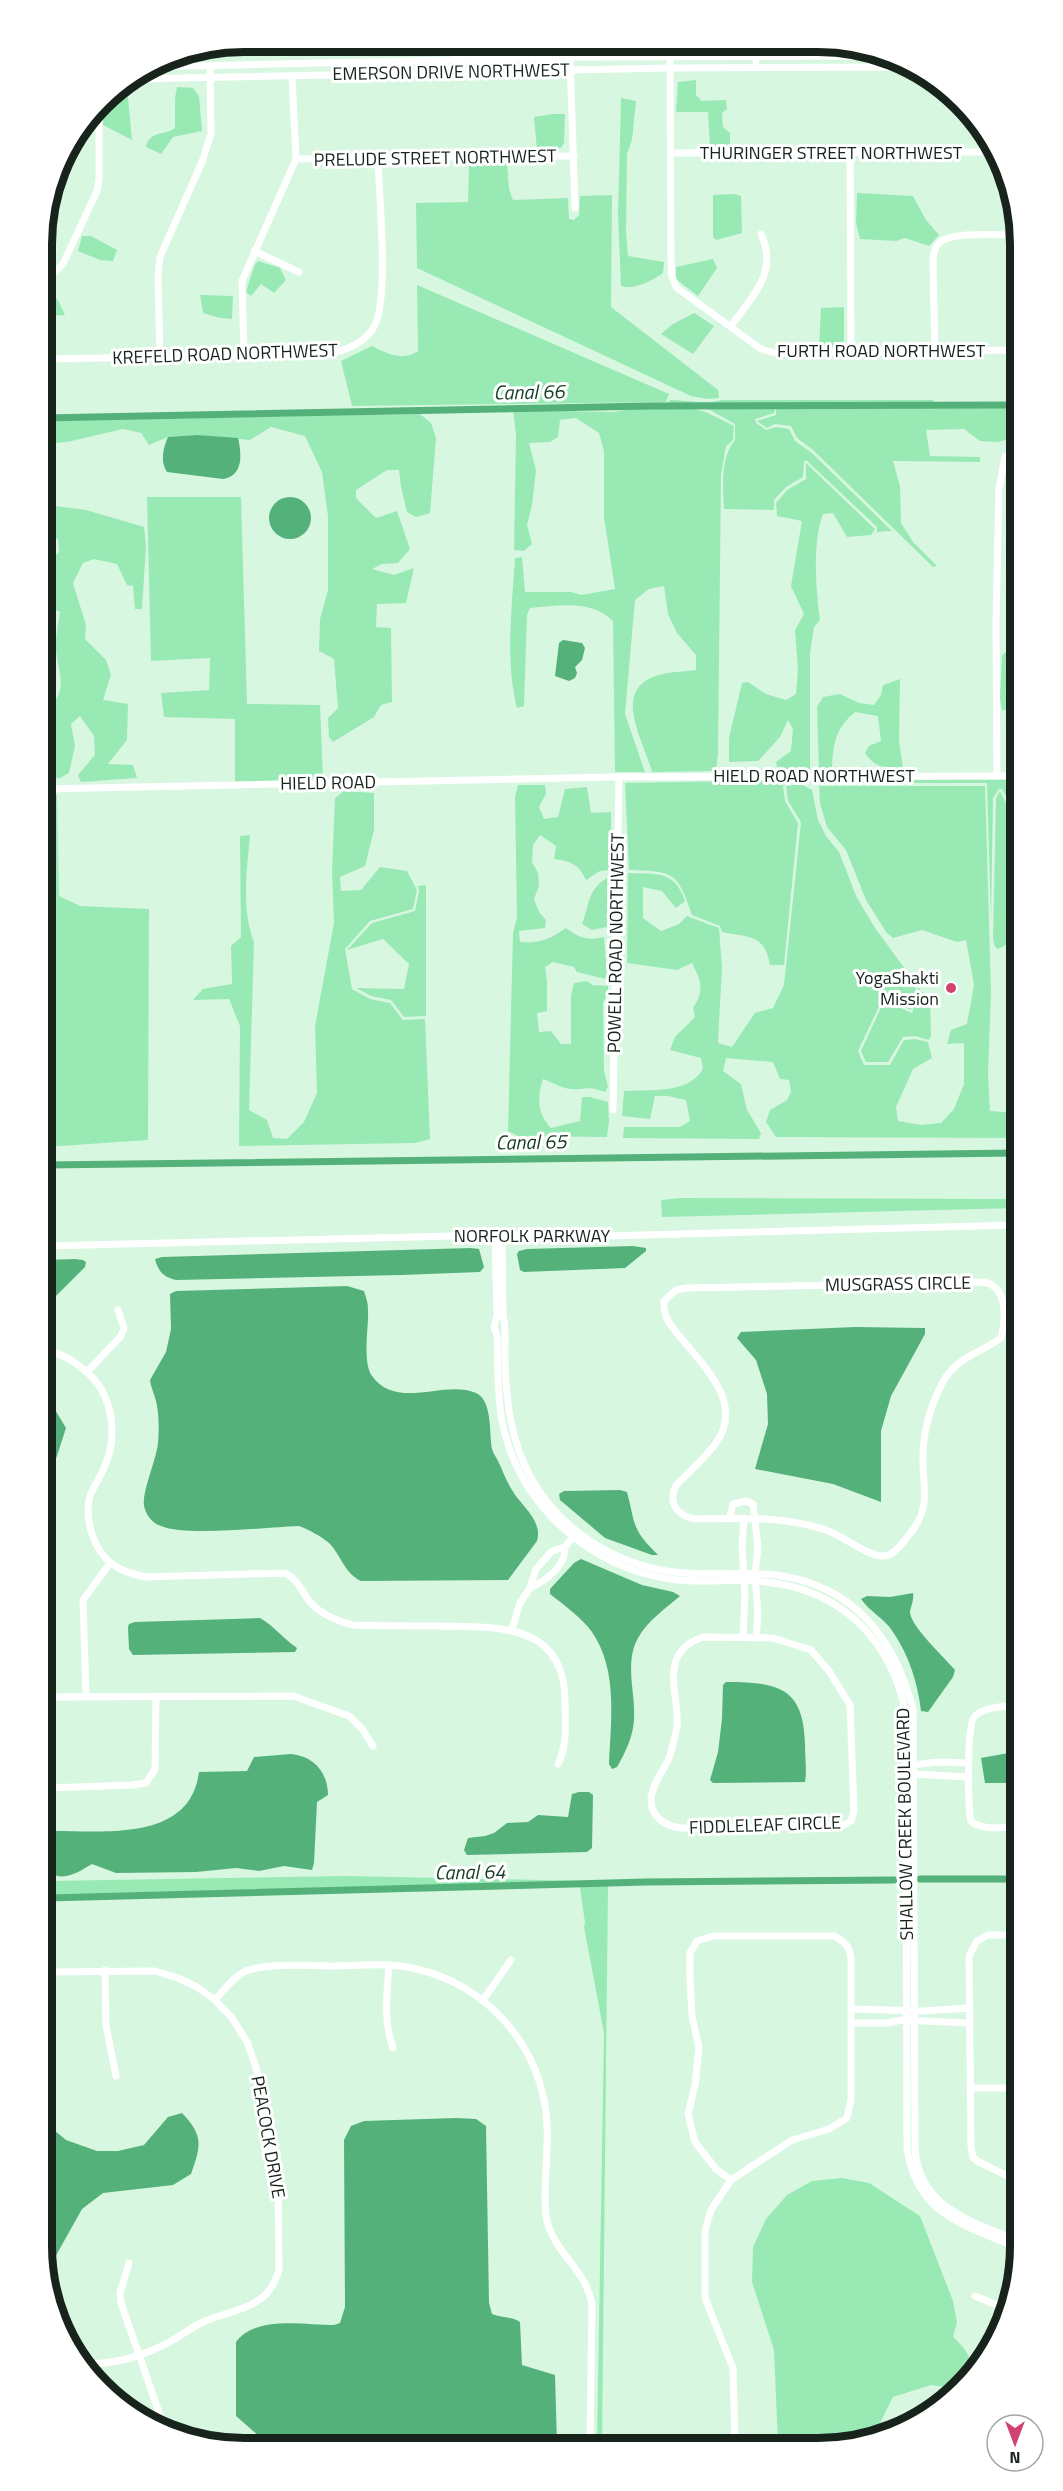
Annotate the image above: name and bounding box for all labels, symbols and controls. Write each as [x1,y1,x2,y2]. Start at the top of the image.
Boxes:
street label: EMERSON DRIVE NORTHWEST [332,56,570,87]
street label: THURINGER STREET NORTHWEST [700,139,963,166]
street label: PRELUDE STREET NORTHWEST [314,142,557,173]
street label: KREFELD ROAD NORTHWEST [112,336,339,371]
street label: FURTH ROAD NORTHWEST [777,337,986,364]
water label: Canal 66 [493,375,567,408]
street label: HIELD ROAD NORTHWEST [713,762,915,789]
street label: HIELD ROAD [280,768,376,797]
street label: POWELL ROAD NORTHWEST [600,832,631,1053]
place label: YogaShakti Mission [855,964,939,1012]
marker: YogaShakti Mission [944,981,958,995]
water label: Canal 65 [495,1125,569,1158]
street label: NORFOLK PARKWAY [454,1222,611,1249]
street label: MUSGRASS CIRCLE [825,1269,971,1298]
street label: SHALLOW CREEK BOULEVARD [889,1707,920,1941]
street label: FIDDLELEAF CIRCLE [689,1808,841,1841]
water label: Canal 64 [434,1855,507,1888]
street label: PEACOCK DRIVE [244,2073,293,2200]
north arrow [985,2413,1045,2473]
text: N [1009,2446,1021,2470]

